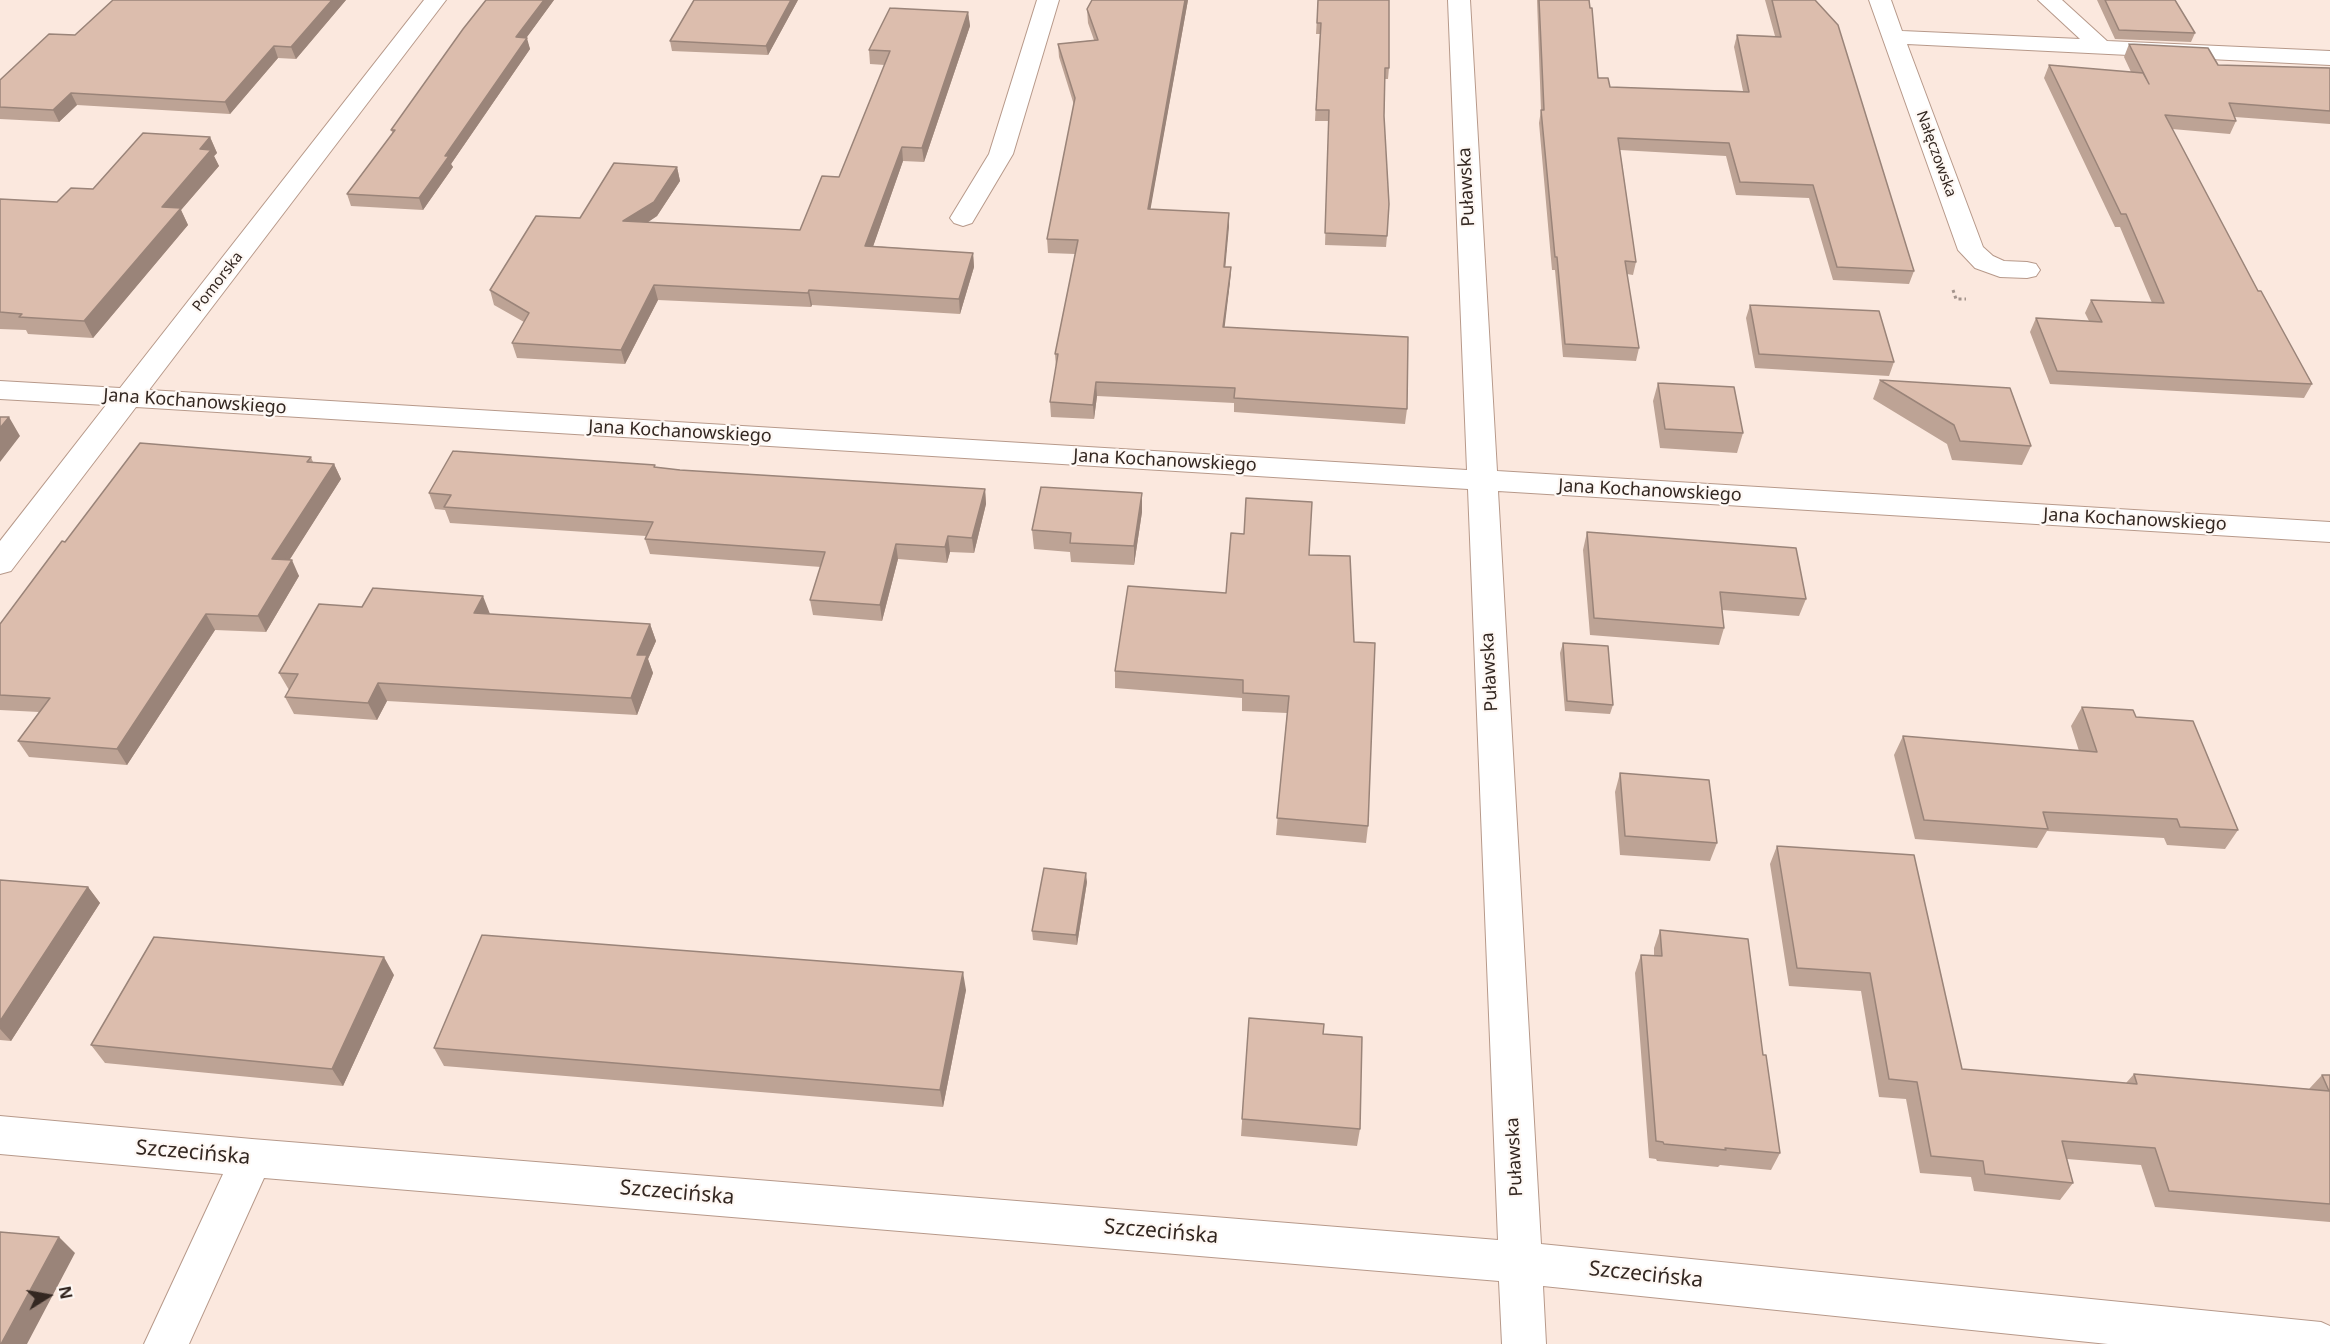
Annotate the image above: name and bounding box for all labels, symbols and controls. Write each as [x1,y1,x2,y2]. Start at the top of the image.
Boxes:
street label: Nałęczowska [1912,108,1960,200]
street label: Puławska [1454,147,1480,227]
street label: Pomorska [189,248,247,316]
street label: Jana Kochanowskiego [103,385,287,419]
street label: Jana Kochanowskiego [588,416,772,448]
street label: Jana Kochanowskiego [1073,445,1257,477]
street label: Jana Kochanowskiego [1558,475,1742,507]
street label: Jana Kochanowskiego [2043,504,2227,536]
street label: Puławska [1477,632,1503,712]
street label: Puławska [1502,1117,1528,1197]
street label: Szczecińska [135,1135,251,1171]
street label: Szczecińska [619,1175,735,1211]
street label: Szczecińska [1103,1214,1219,1250]
street label: Szczecińska [1588,1256,1704,1294]
north arrow [18,1266,78,1326]
text: N [54,1284,78,1301]

